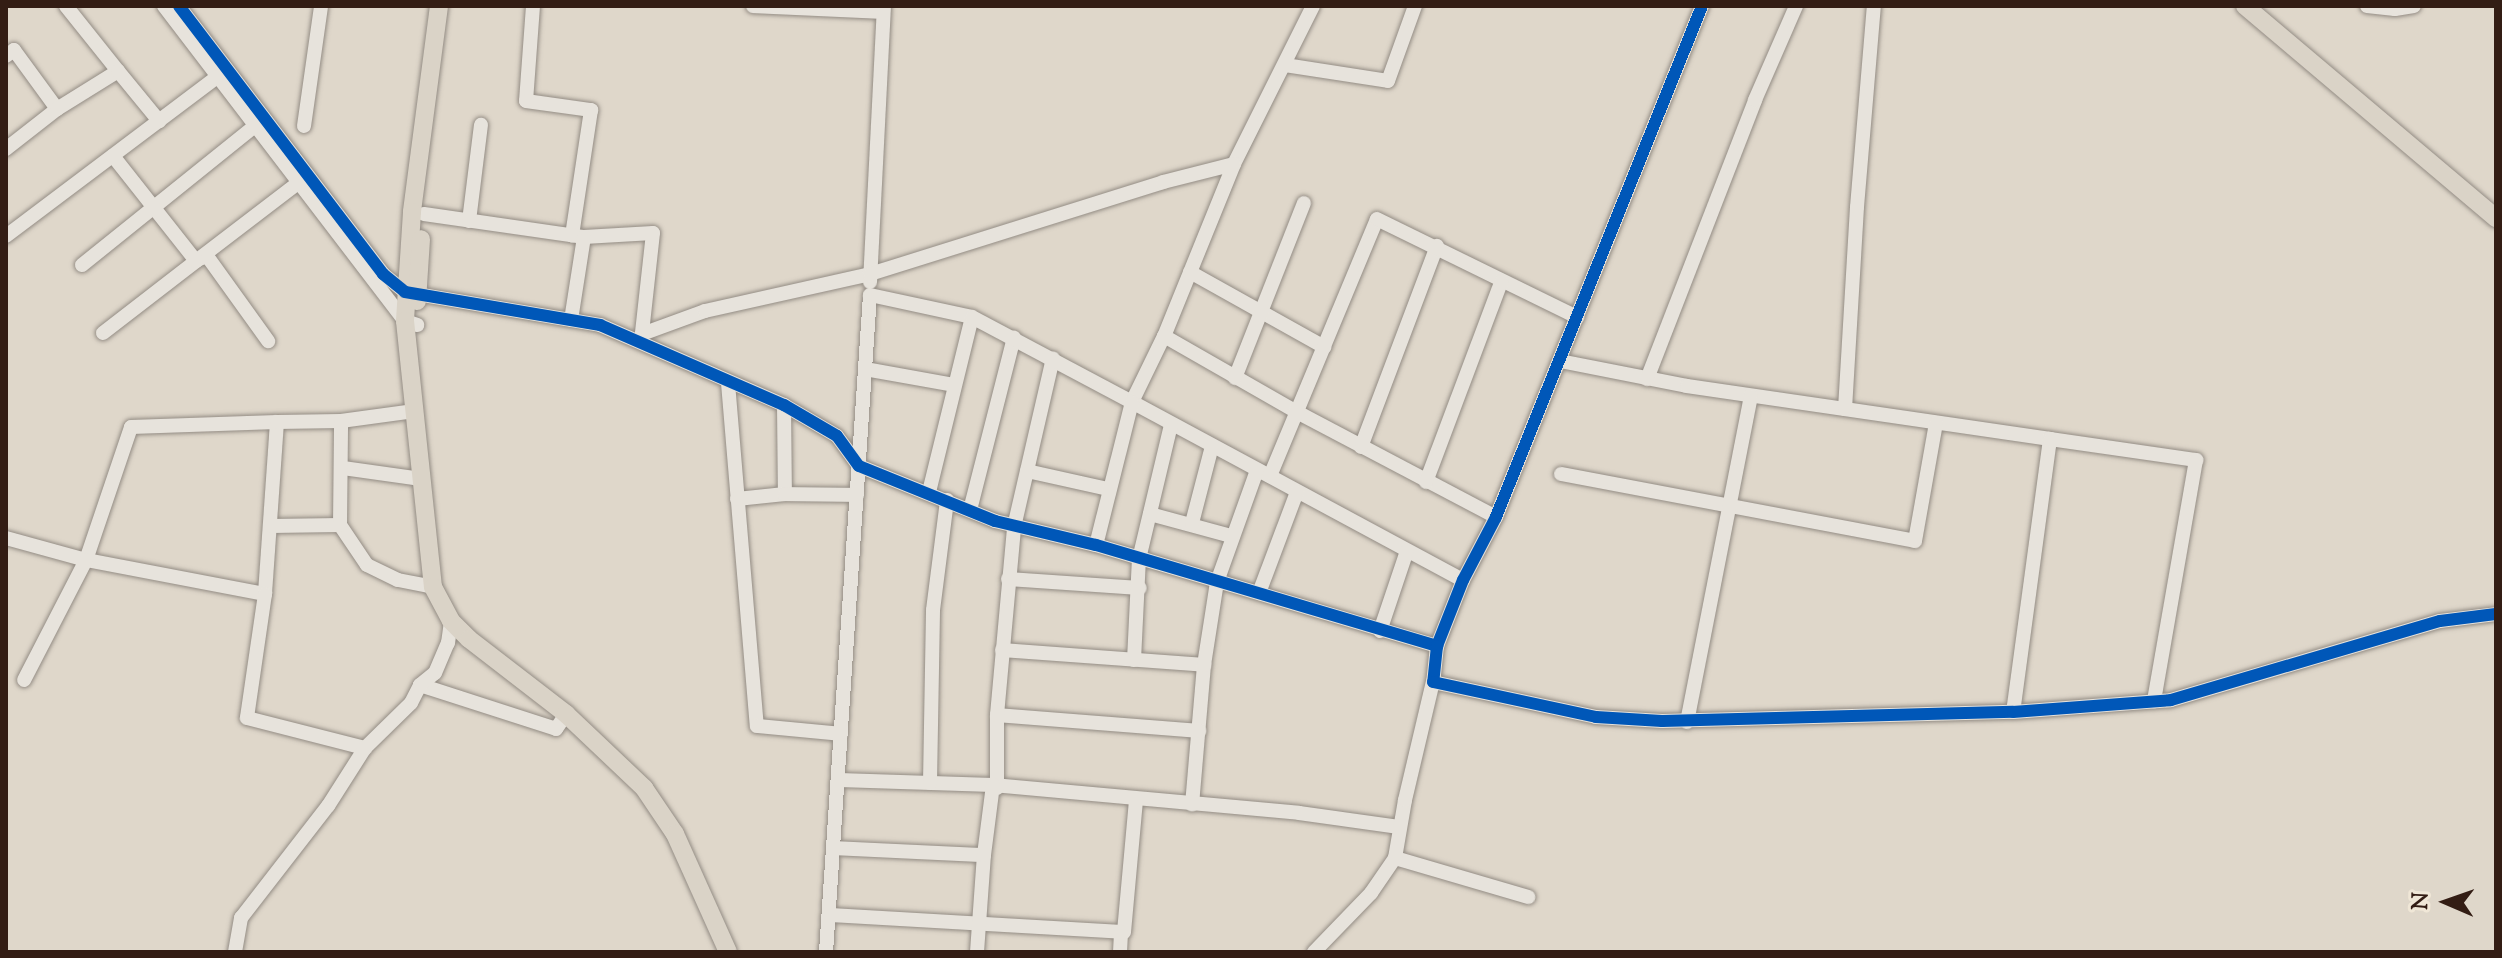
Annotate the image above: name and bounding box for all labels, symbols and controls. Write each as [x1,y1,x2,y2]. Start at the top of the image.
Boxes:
north arrow [2406,862,2486,942]
text: N [2406,892,2438,910]

